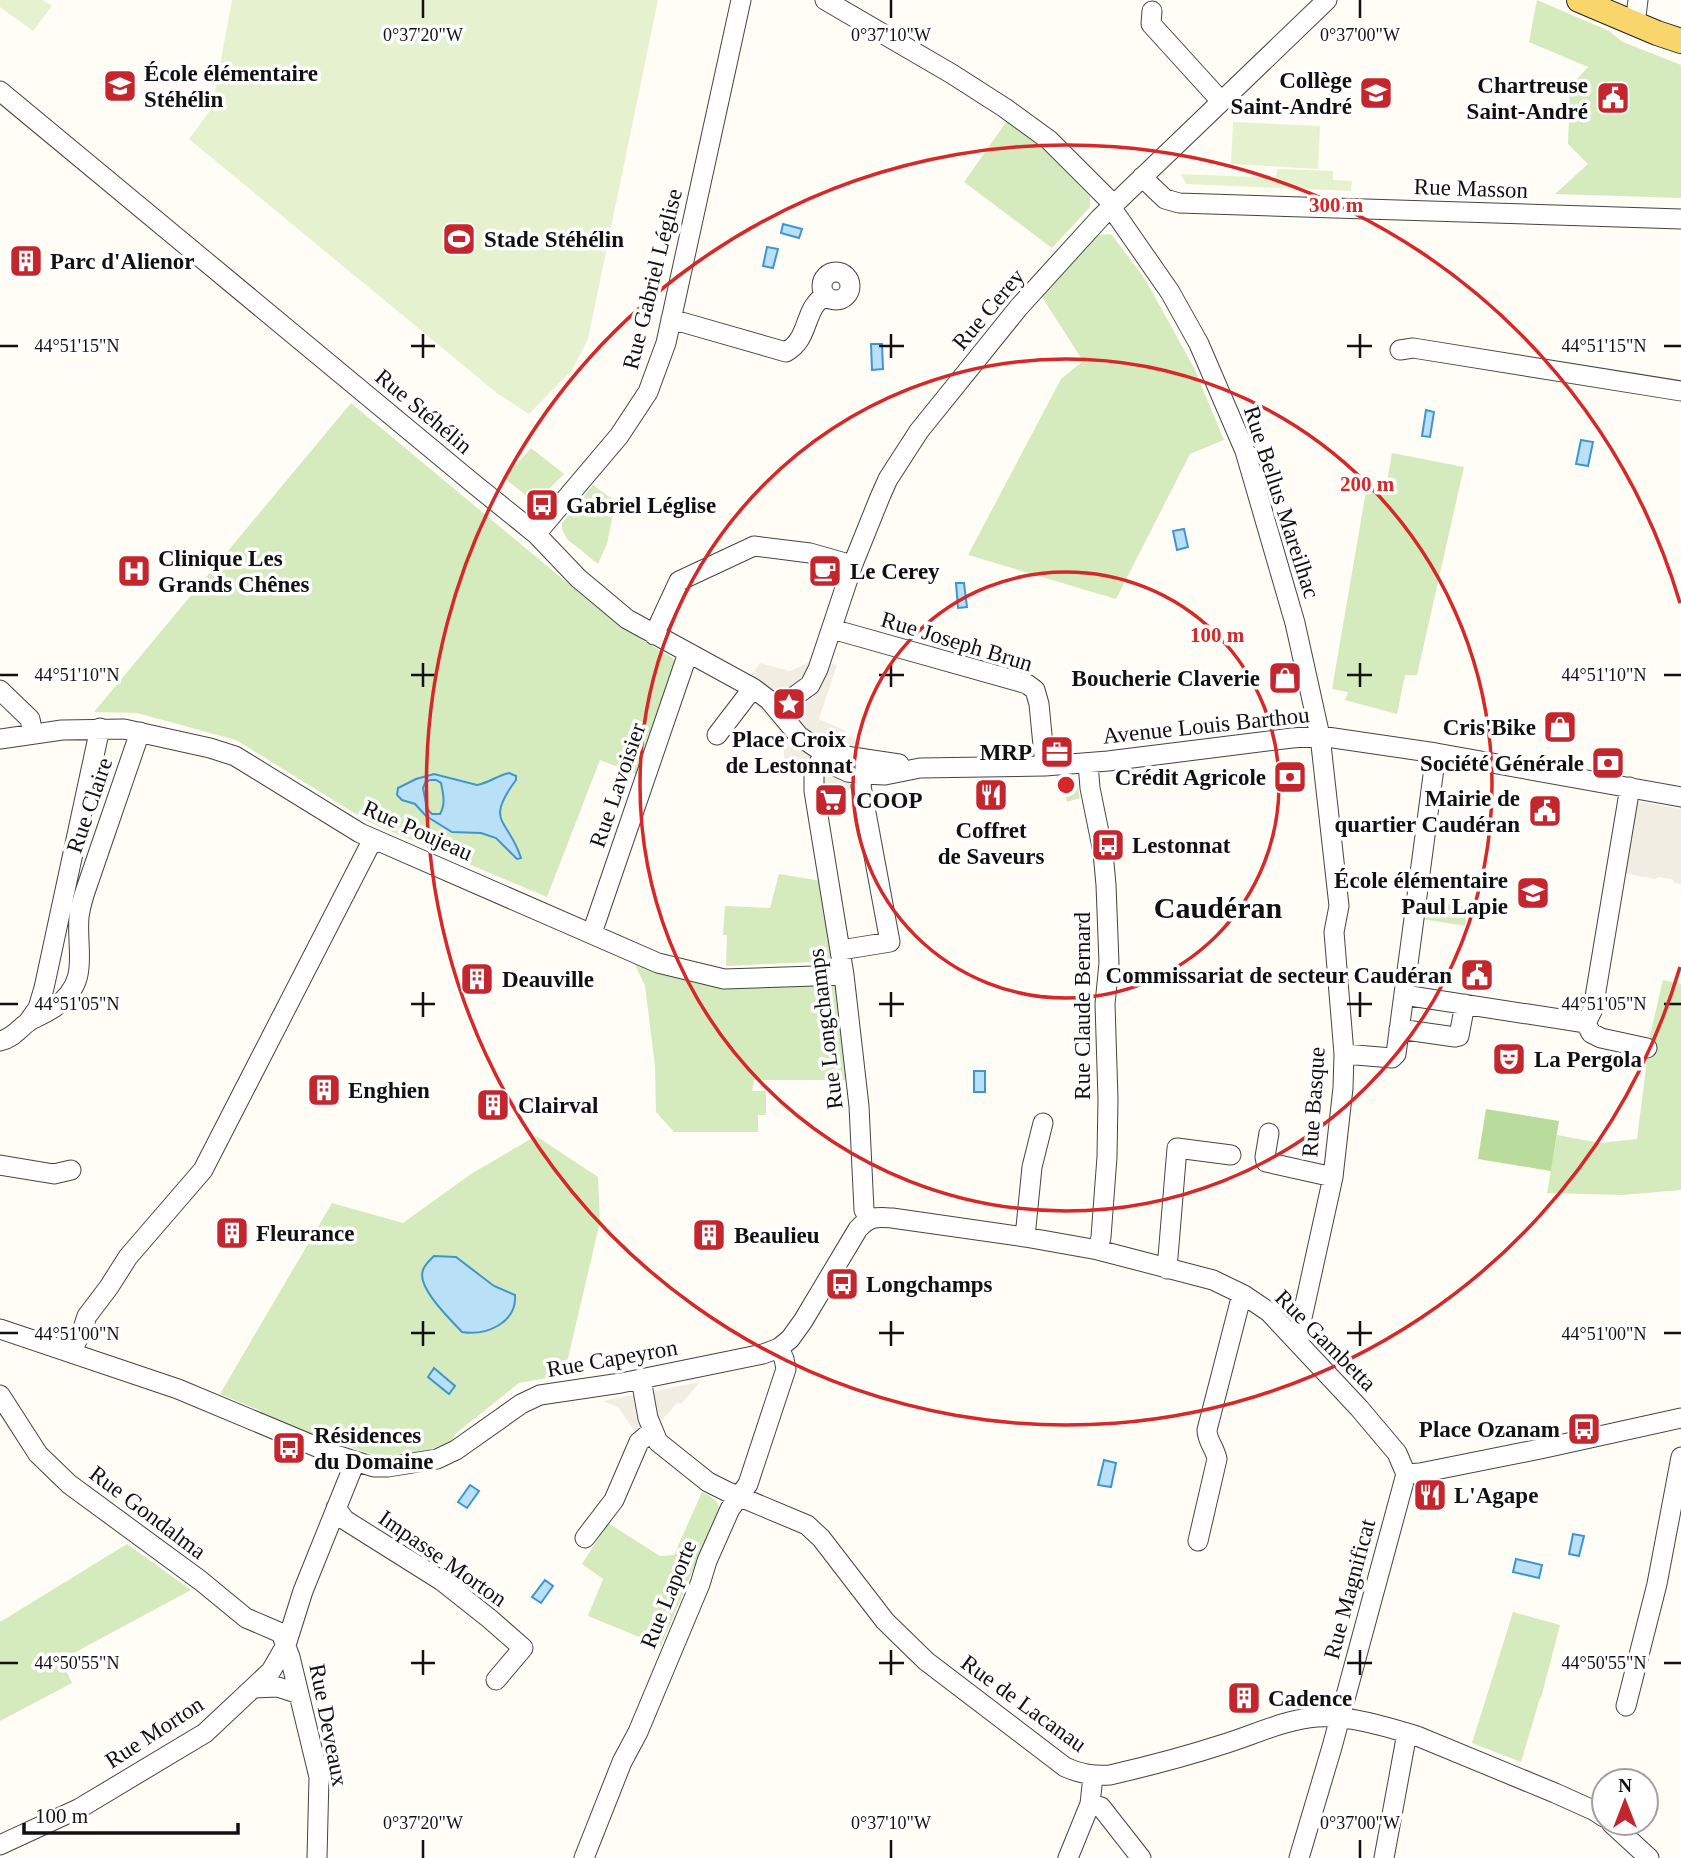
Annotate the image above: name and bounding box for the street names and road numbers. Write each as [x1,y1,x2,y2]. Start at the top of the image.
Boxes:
street label: Rue Masson [1413,174,1529,203]
street label: Rue Gabriel Léglise [618,186,687,372]
street label: Rue Cerey [947,263,1030,355]
street label: Rue Stéhélin [370,364,477,459]
street label: Rue Bellus Mareilhac [1239,403,1324,601]
street label: Rue Joseph Brun [878,607,1036,677]
street label: Avenue Louis Barthou [1101,702,1311,749]
street label: Rue Lavoisier [585,719,651,851]
street label: Rue Claire [62,754,117,856]
street label: Rue Poujeau [359,795,477,866]
street label: Rue Claude Bernard [1070,912,1095,1100]
street label: Rue Longchamps [803,947,848,1111]
street label: Rue Basque [1297,1046,1330,1158]
street label: Rue Gambetta [1270,1285,1381,1396]
street label: Rue Capeyron [545,1335,680,1382]
street label: Rue Gondalma [85,1461,211,1564]
street label: Impasse Morton [374,1505,512,1612]
street label: Rue Magnificat [1319,1516,1380,1662]
street label: Rue Laporte [635,1537,701,1652]
street label: Rue de Lacanau [956,1650,1091,1757]
street label: Rue Deveaux [304,1662,353,1789]
street label: Rue Morton [101,1691,208,1773]

